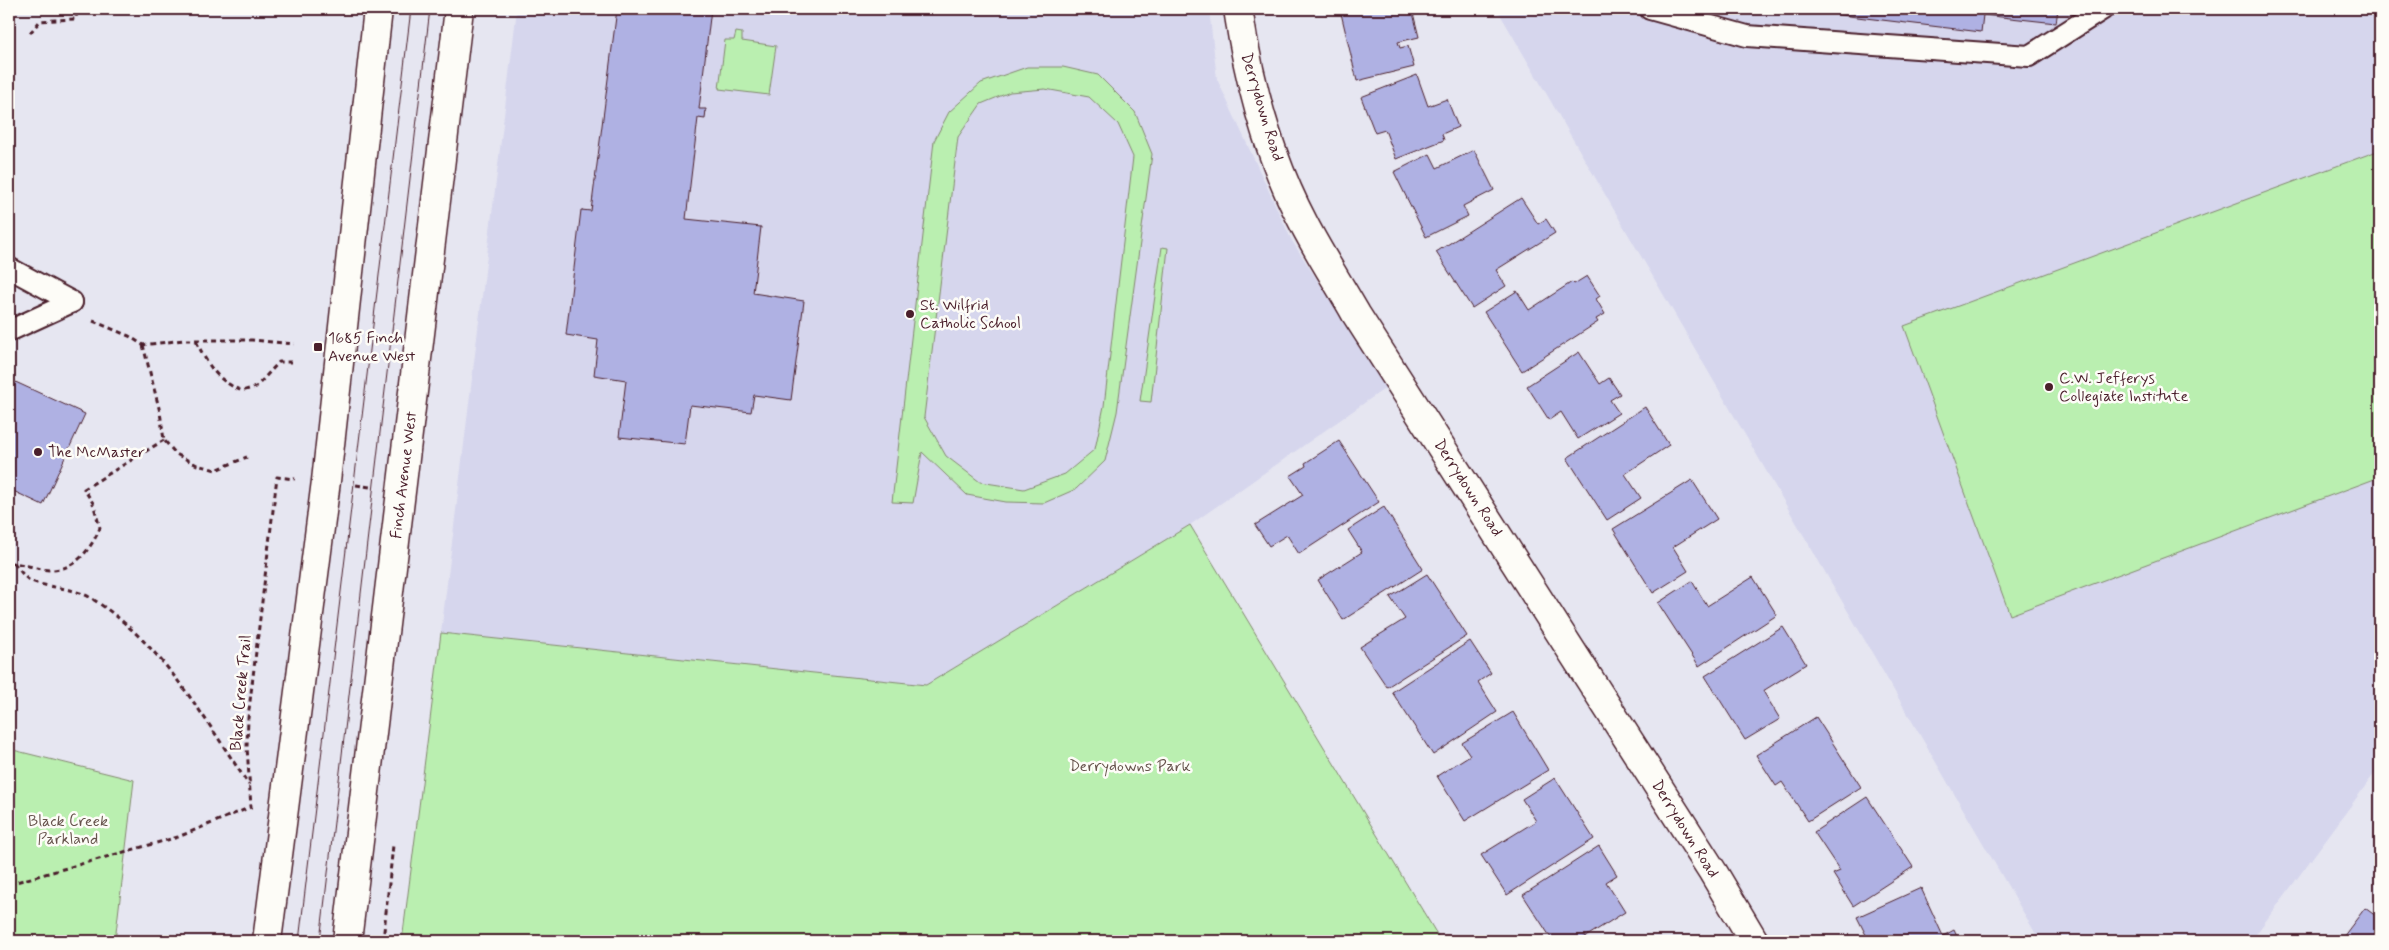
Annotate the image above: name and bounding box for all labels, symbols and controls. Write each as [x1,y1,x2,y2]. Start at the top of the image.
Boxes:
street label: Derrydown Road [1236,50,1288,164]
place label: St. Wilfrid Catholic School [920,295,1021,334]
marker: St. Wilfrid Catholic School [904,308,916,320]
place label: 1685 Finch Avenue West [328,328,415,367]
marker: 1685 Finch Avenue West [312,341,324,353]
place label: C.W. Jefferys Collegiate Institute [2059,368,2188,407]
marker: C.W. Jefferys Collegiate Institute [2043,381,2055,393]
street label: Finch Avenue West [386,410,422,540]
street label: Derrydown Road [1429,435,1507,541]
place label: The McMaster [48,442,145,463]
marker: The McMaster [32,446,44,458]
street label: Black Creek Trail [225,634,257,752]
park label: Derrydowns Park [1069,756,1191,777]
street label: Derrydown Road [1646,776,1724,882]
park label: Black Creek Parkland [28,811,108,850]

